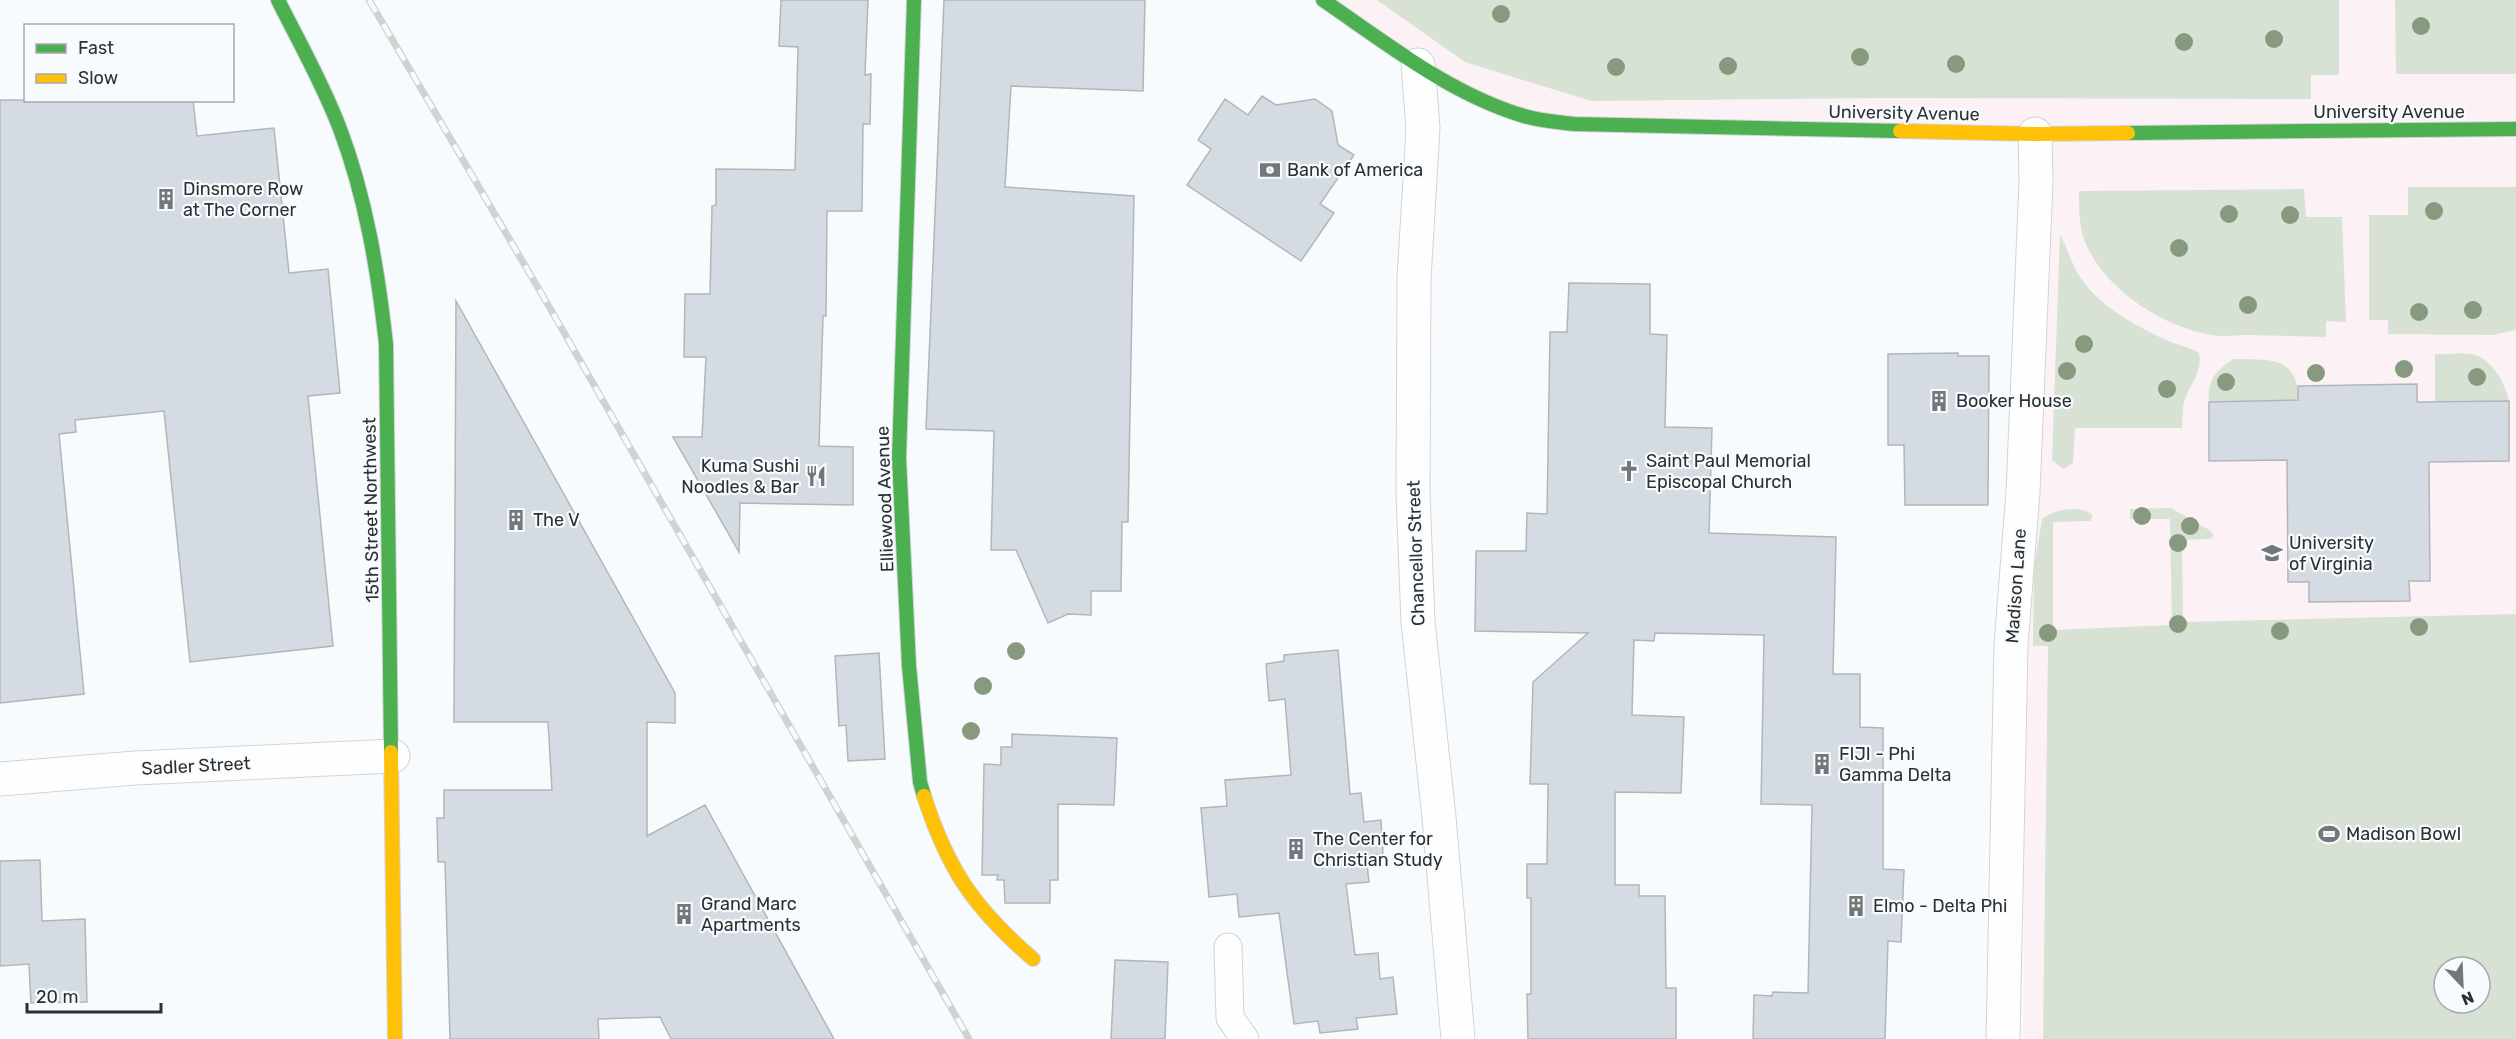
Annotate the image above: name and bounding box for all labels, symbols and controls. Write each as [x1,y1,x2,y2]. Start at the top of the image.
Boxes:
legend [24,24,234,102]
text: Fast [78,37,114,59]
text: Slow [78,67,118,89]
street label: University Avenue [1828,101,1980,125]
street label: University Avenue [2313,101,2465,123]
bank icon: Bank of America [1258,158,1282,182]
place label: Bank of America [1287,159,1423,181]
place label: Dinsmore Row at The Corner [183,178,304,221]
building icon: Dinsmore Row at The Corner [154,187,178,211]
building icon: Booker House [1927,389,1951,413]
place label: Booker House [1956,390,2072,412]
street label: 15th Street Northwest [358,417,384,603]
street label: Elliewood Avenue [871,425,899,573]
place label: Saint Paul Memorial Episcopal Church [1646,450,1811,493]
place label: Kuma Sushi Noodles & Bar [681,455,799,498]
church icon: Saint Paul Memorial Episcopal Church [1617,459,1641,483]
restaurant icon: Kuma Sushi Noodles & Bar [804,464,828,488]
street label: Chancellor Street [1402,480,1430,626]
building icon: The V [504,508,528,532]
place label: The V [533,509,580,531]
street label: Madison Lane [2001,528,2031,644]
place label: University of Virginia [2289,532,2374,575]
school or university icon: University of Virginia [2260,541,2284,565]
place label: FIJI - Phi Gamma Delta [1839,743,1951,786]
street label: Sadler Street [141,752,251,780]
building icon: FIJI - Phi Gamma Delta [1810,752,1834,776]
sports icon: Madison Bowl [2317,822,2341,846]
place label: Madison Bowl [2346,823,2461,845]
place label: The Center for Christian Study [1313,828,1443,871]
building icon: The Center for Christian Study [1284,837,1308,861]
place label: Grand Marc Apartments [701,893,801,936]
building icon: Elmo - Delta Phi [1844,894,1868,918]
place label: Elmo - Delta Phi [1873,895,2007,917]
building icon: Grand Marc Apartments [672,902,696,926]
north arrow [2432,955,2492,1015]
scale bar [27,976,160,1014]
text: 20 m [36,986,78,1008]
text: N [2459,987,2477,1009]

